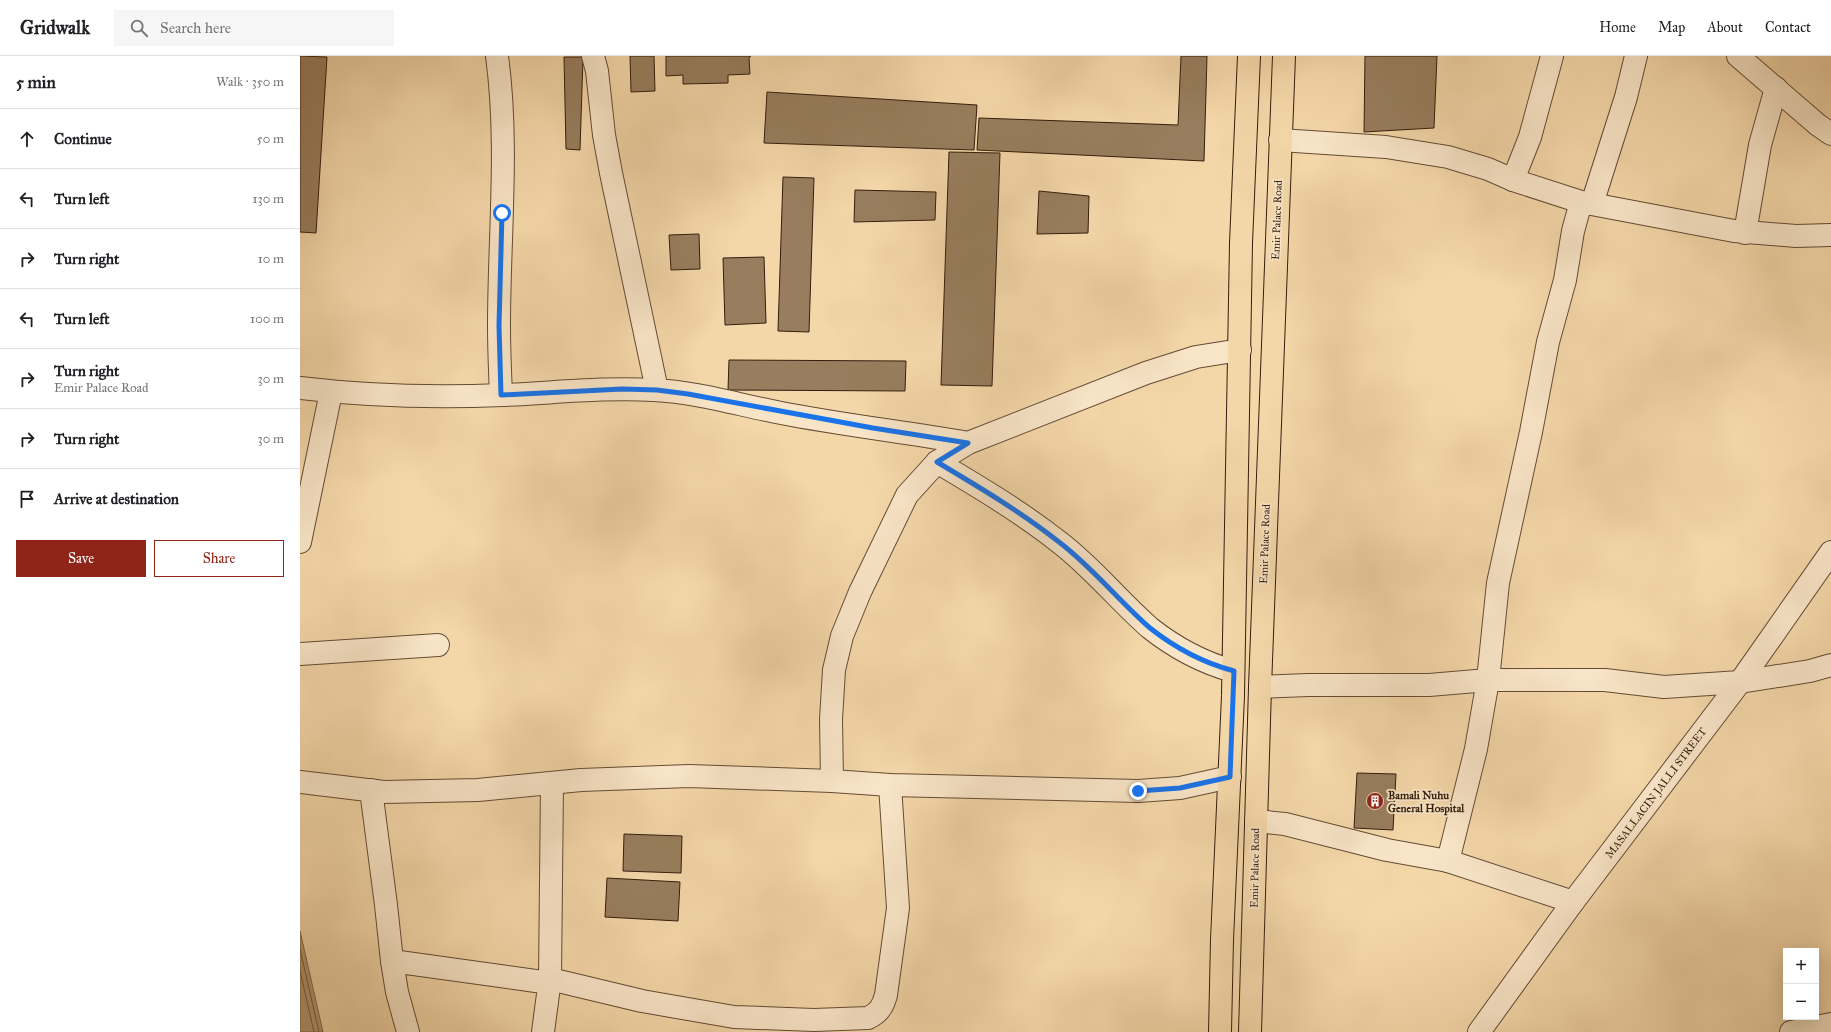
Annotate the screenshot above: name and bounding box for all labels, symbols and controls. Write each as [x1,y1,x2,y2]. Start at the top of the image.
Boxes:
search box [114,10,394,46]
text: Gridwalk [20,16,90,39]
icon: search [128,17,150,39]
text: Search here [160,19,231,37]
text: Home [1599,19,1636,36]
text: Map [1658,19,1685,36]
text: About [1707,19,1743,36]
text: Contact [1765,19,1811,36]
text: 5 min [16,72,56,93]
text: Walk · 350 m [216,74,284,90]
icon: ahead [16,128,38,150]
text: Continue [54,130,112,148]
text: 50 m [257,131,284,147]
street label: Emir Palace Road [1269,179,1285,260]
icon: left [16,188,38,210]
text: Turn left [54,190,110,208]
text: 130 m [252,191,284,207]
route start [493,204,511,222]
icon: right [16,248,38,270]
text: Turn right [54,250,119,268]
text: 10 m [258,251,284,267]
icon: left [16,308,38,330]
text: Turn left [54,310,110,328]
text: 100 m [250,311,284,327]
text: Turn right [54,362,119,380]
icon: right [16,368,38,390]
text: 30 m [258,371,284,387]
text: Emir Palace Road [54,380,149,396]
icon: right [16,428,38,450]
text: Turn right [54,430,119,448]
text: 30 m [258,431,284,447]
icon: arrive [16,488,38,510]
text: Arrive at destination [54,490,179,508]
street label: Emir Palace Road [1257,503,1273,584]
button: Save [16,540,146,577]
button: Share [154,540,284,577]
street label: MASALLACIN JALLI STREET [1603,725,1710,861]
route end [1129,782,1147,800]
place label: Bamali Nuhu General Hospital [1388,789,1465,816]
building icon: Bamali Nuhu General Hospital [1365,791,1385,811]
street label: Emir Palace Road [1248,827,1262,908]
map controls [1783,948,1819,1020]
button: + [1783,948,1819,984]
button: − [1783,984,1819,1020]

